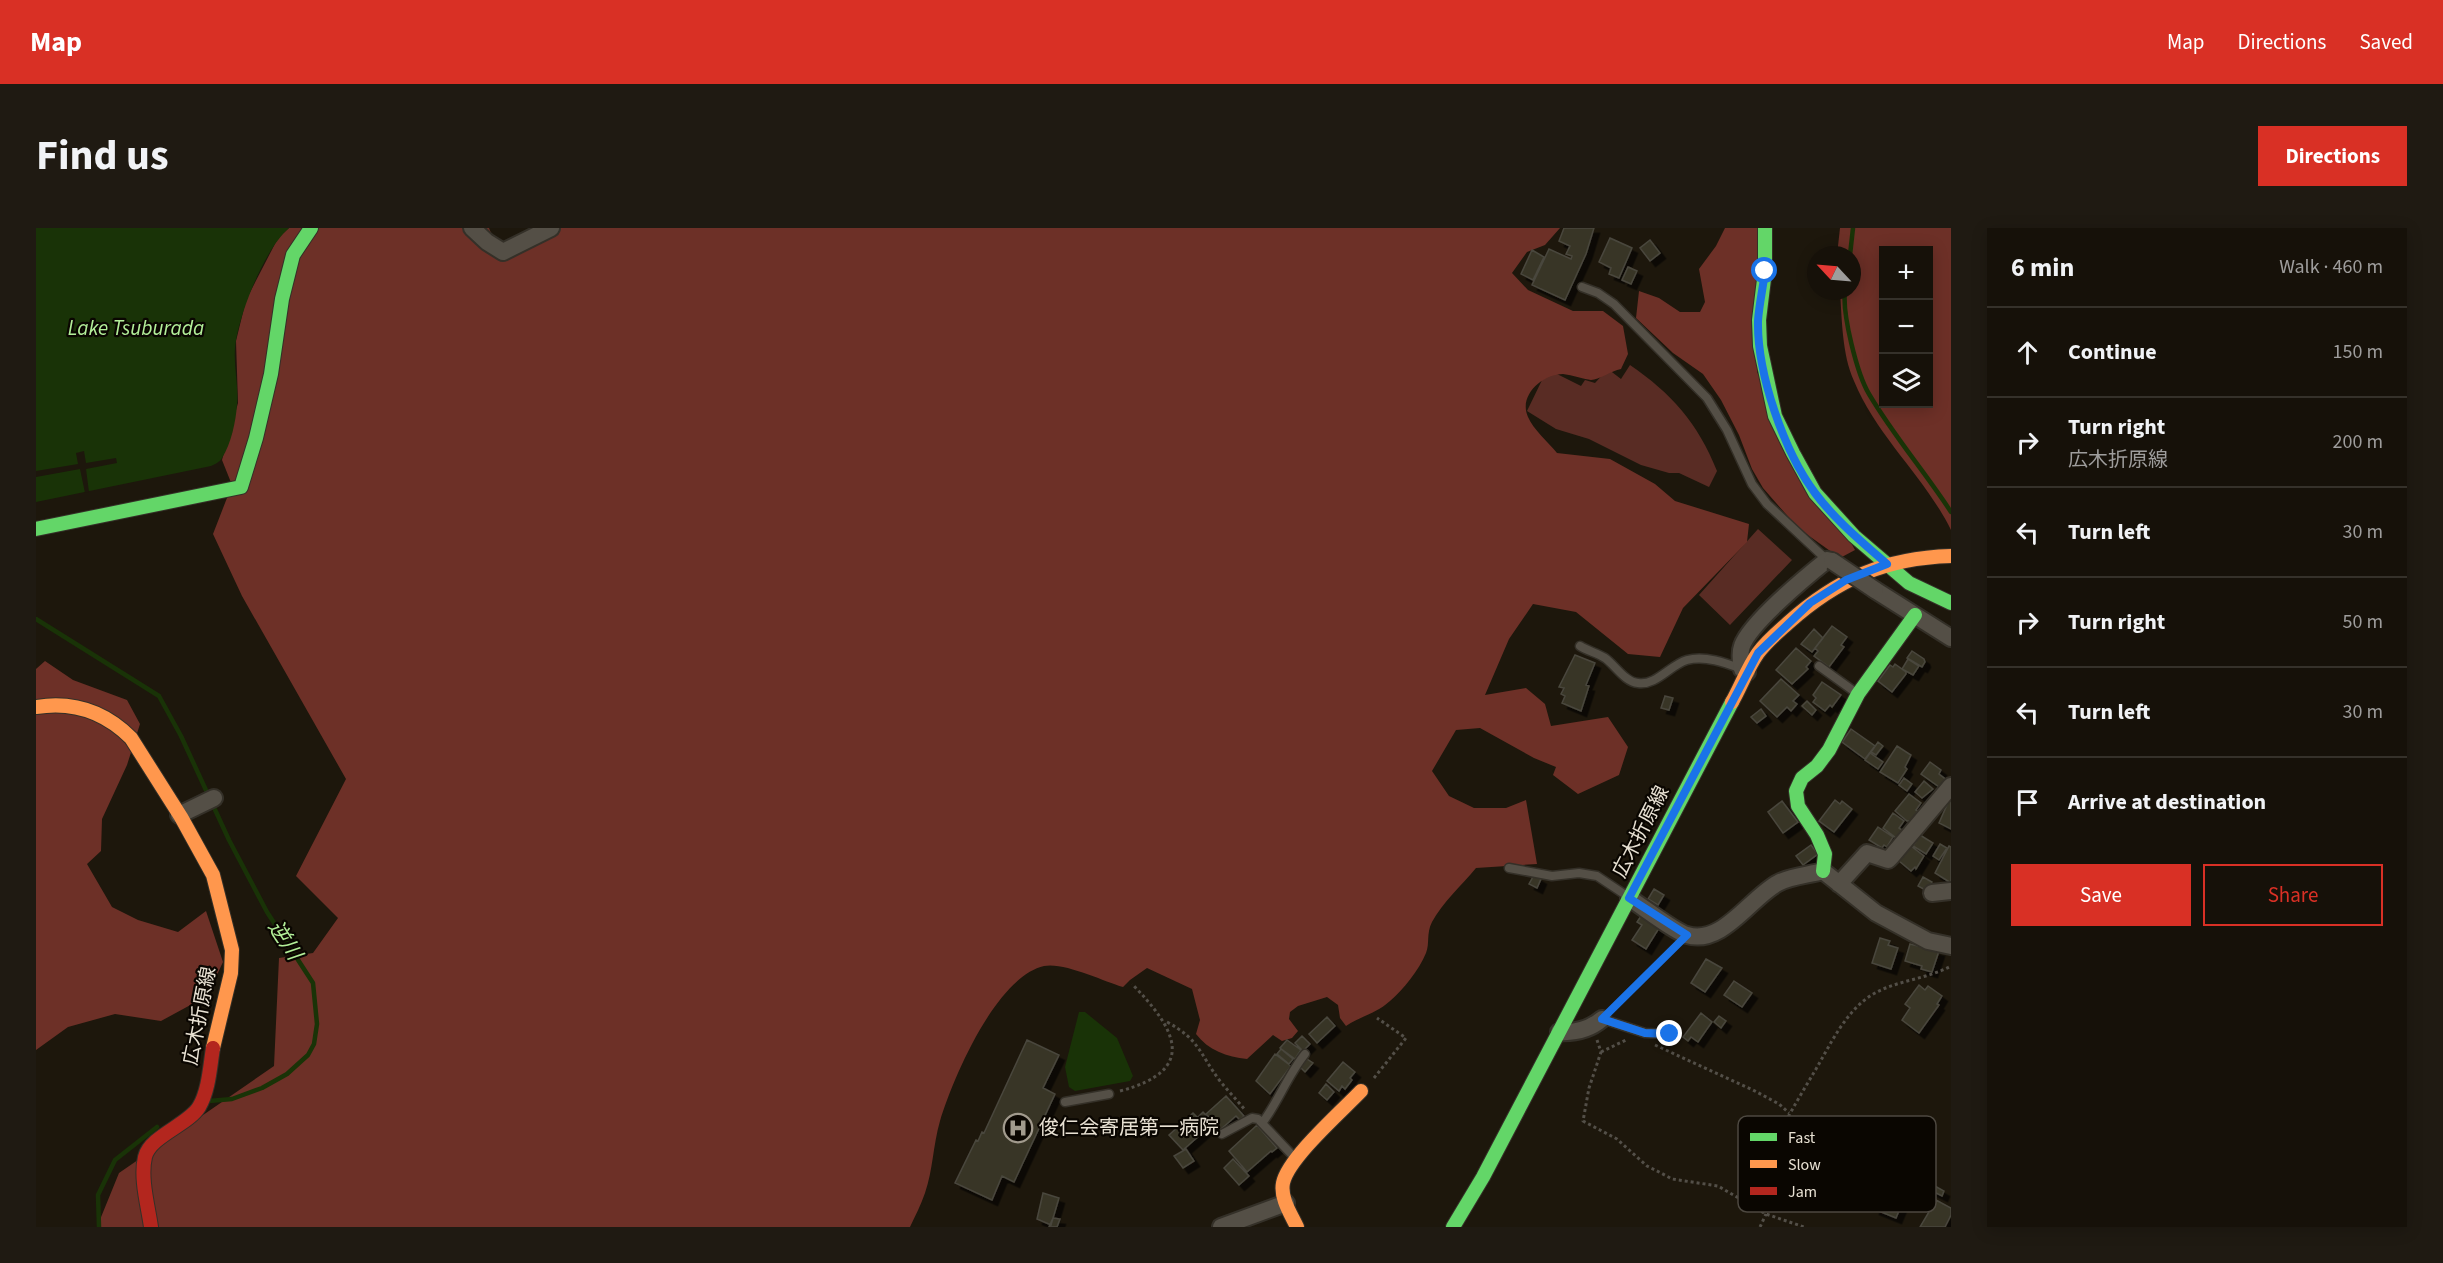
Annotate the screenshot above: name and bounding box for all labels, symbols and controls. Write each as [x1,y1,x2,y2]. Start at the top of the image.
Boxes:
text: Map [30,22,82,62]
text: Map [2167,27,2205,57]
text: Directions [2238,27,2326,57]
text: Saved [2359,27,2413,57]
text: Find us [36,126,169,186]
button: Directions [2258,126,2407,186]
north arrow [1807,246,1861,300]
map controls [1879,246,1933,408]
button: + [1879,246,1933,300]
text: 6 min [2011,249,2074,286]
text: Walk · 460 m [2279,253,2383,281]
route start [1751,257,1777,283]
button: − [1879,300,1933,354]
water label: Lake Tsuburada [68,313,204,343]
icon: ahead [2011,336,2044,369]
text: Continue [2068,336,2157,368]
text: 150 m [2333,338,2383,366]
button: layers [1879,354,1933,408]
text: Turn right [2068,411,2165,443]
icon: right [2011,426,2044,459]
text: 200 m [2333,428,2383,456]
text: 広木折原線 [2068,446,2168,474]
icon: left [2011,516,2044,549]
text: Turn left [2068,516,2150,548]
text: 30 m [2343,518,2383,546]
icon: right [2011,606,2044,639]
text: Turn right [2068,606,2165,638]
text: 50 m [2343,608,2383,636]
icon: left [2011,696,2044,729]
text: Turn left [2068,696,2150,728]
text: 30 m [2343,698,2383,726]
street label: 広木折原線 [1606,781,1676,883]
icon: arrive [2011,786,2044,819]
text: Arrive at destination [2068,786,2266,818]
button: Save [2011,864,2191,926]
button: Share [2203,864,2383,926]
water label: 逆川 [261,914,310,967]
street label: 広木折原線 [177,964,223,1068]
route end [1656,1020,1682,1046]
hospital icon: 俊仁会寄居第一病院 [1002,1112,1034,1144]
place label: 俊仁会寄居第一病院 [1039,1114,1219,1142]
legend [1738,1116,1936,1212]
text: Fast [1788,1127,1816,1149]
text: Slow [1788,1154,1821,1176]
text: Jam [1788,1181,1817,1203]

